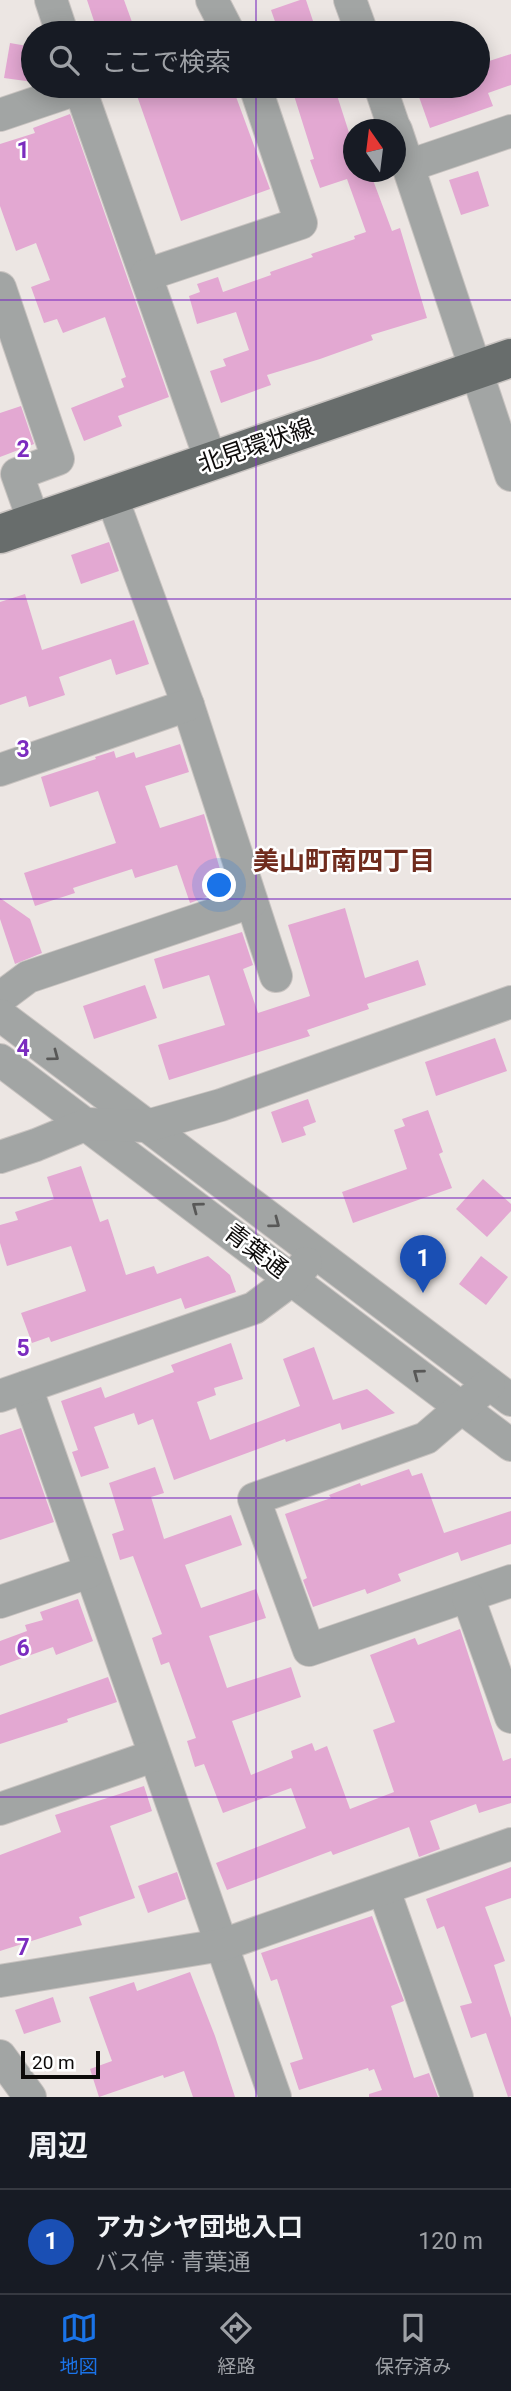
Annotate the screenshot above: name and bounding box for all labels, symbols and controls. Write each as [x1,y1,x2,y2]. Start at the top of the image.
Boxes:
search box [21,21,490,98]
icon: search [45,41,83,79]
text: ここで検索 [101,47,231,77]
north arrow [343,119,406,182]
text: 1 [16,137,30,164]
street label: 北見環状線 [195,413,317,479]
text: 2 [16,436,30,463]
text: 3 [16,736,30,763]
district label: 美山町南四丁目 [253,846,435,876]
your location [202,868,236,902]
text: 4 [16,1035,30,1062]
one-way arrow [47,1048,59,1060]
one-way arrow [192,1203,205,1216]
one-way arrow [267,1215,280,1228]
street label: 青葉通 [219,1218,293,1284]
pin: 1 [400,1235,446,1293]
text: 5 [16,1335,30,1362]
one-way arrow [413,1370,425,1383]
text: 6 [16,1635,30,1662]
text: 7 [16,1934,30,1961]
scale bar [21,2048,100,2080]
text: 20 m [32,2051,75,2074]
text: 周辺 [28,2128,88,2163]
text: アカシヤ団地入口 [95,2212,303,2242]
text: 1 [44,2228,58,2255]
text: 120 m [418,2228,483,2255]
text: バス停 · 青葉通 [95,2249,250,2276]
tab: 地図 [60,2309,98,2378]
tab: 経路 [217,2309,255,2378]
tab: 保存済み [375,2309,451,2378]

